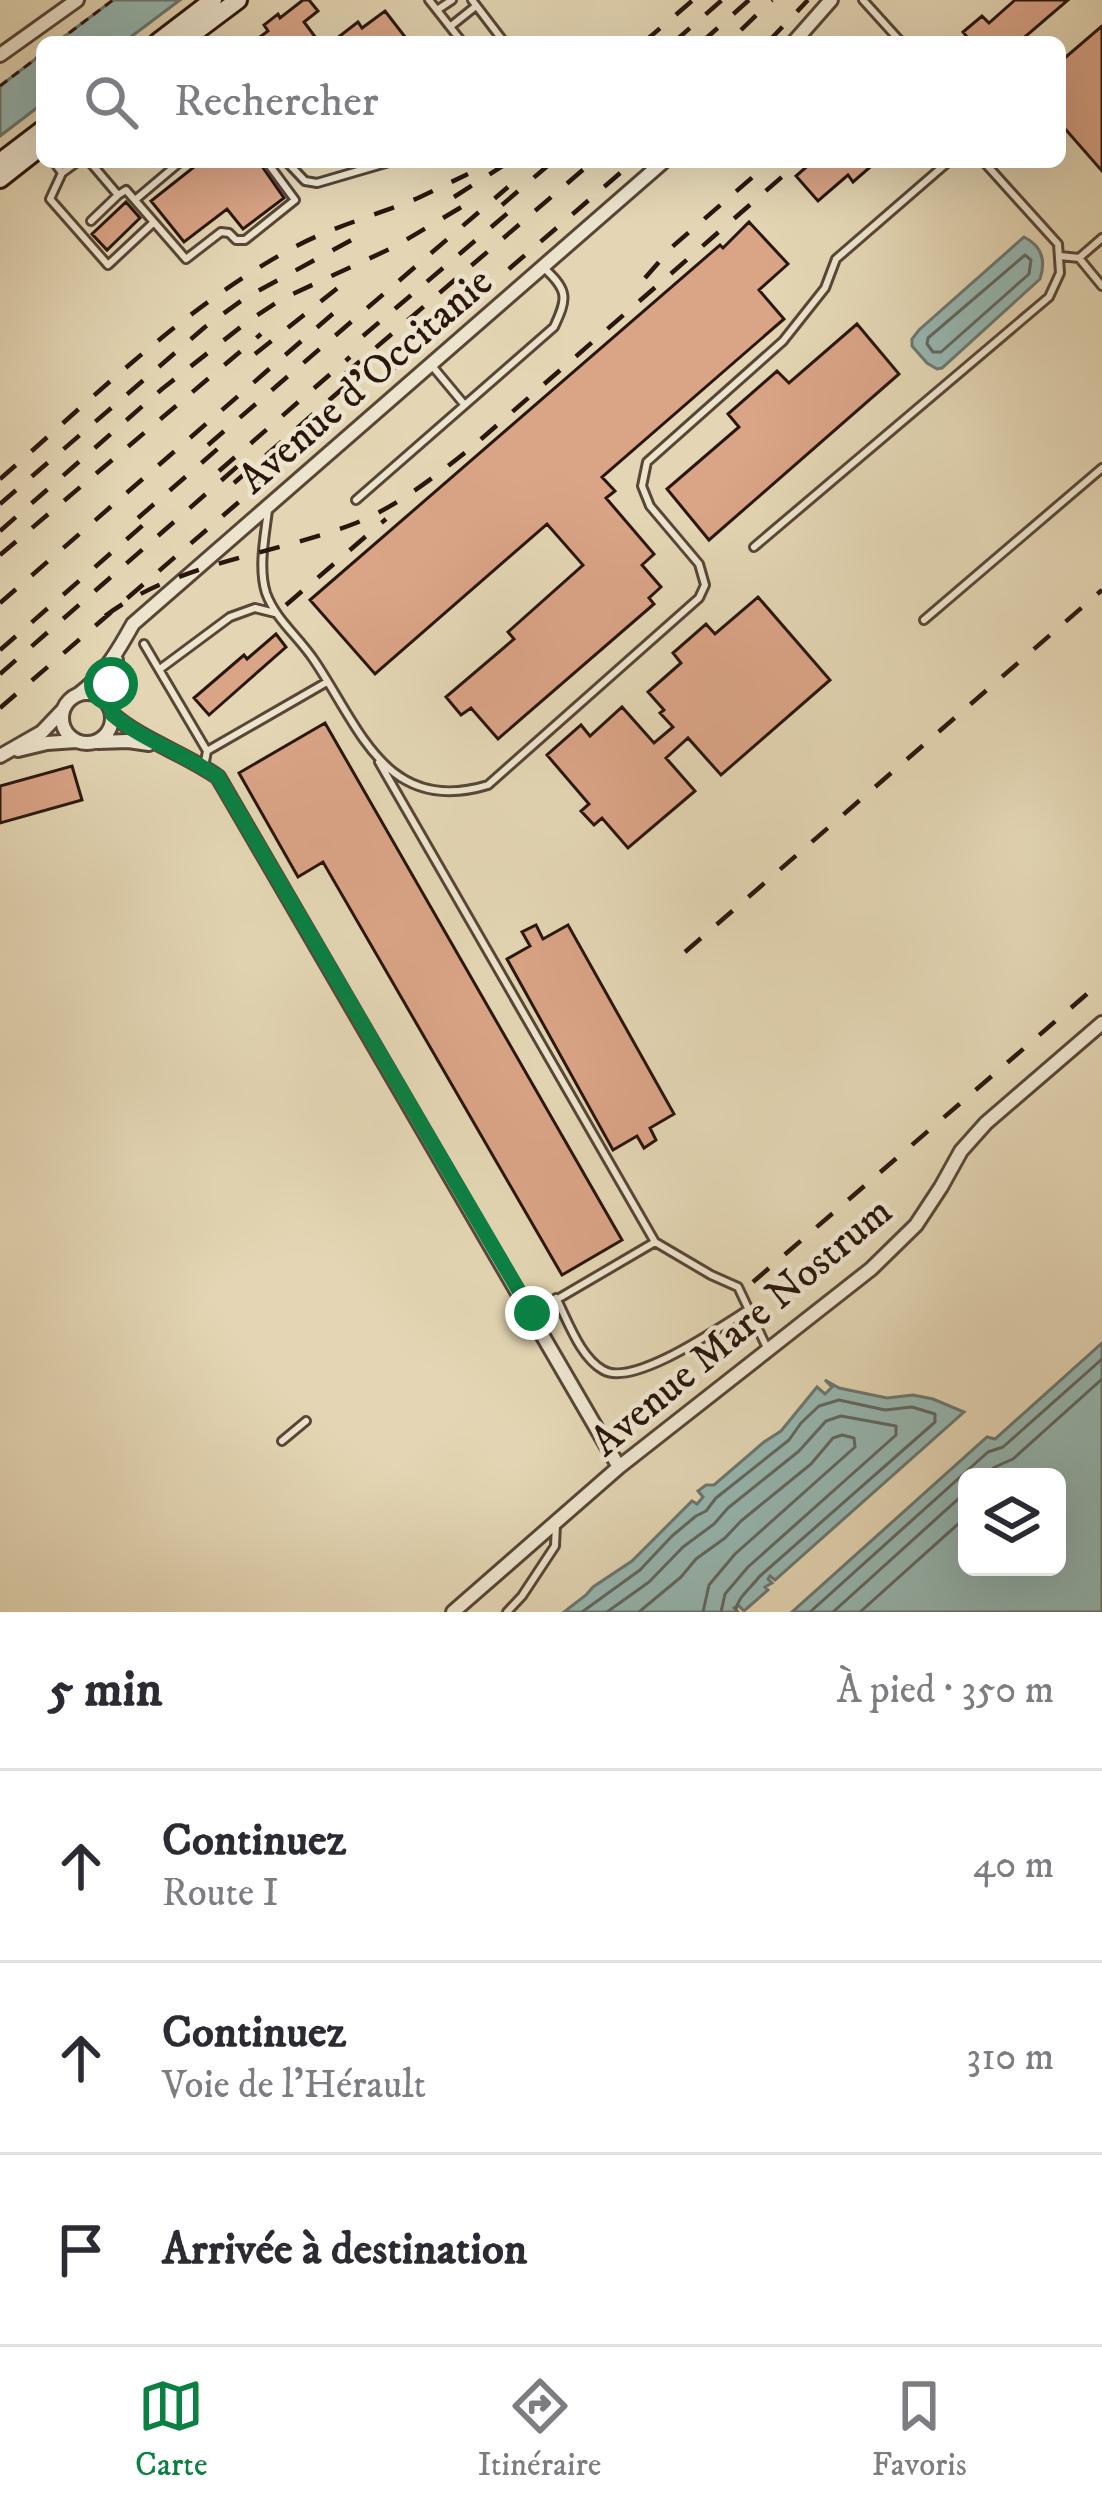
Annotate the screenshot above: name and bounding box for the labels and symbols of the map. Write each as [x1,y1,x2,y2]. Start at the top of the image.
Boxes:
street label: Avenue d'Occitanie [228,257,504,506]
route start [84,657,138,711]
street label: Avenue Mare Nostrum [581,1186,903,1468]
route end [505,1286,559,1340]

